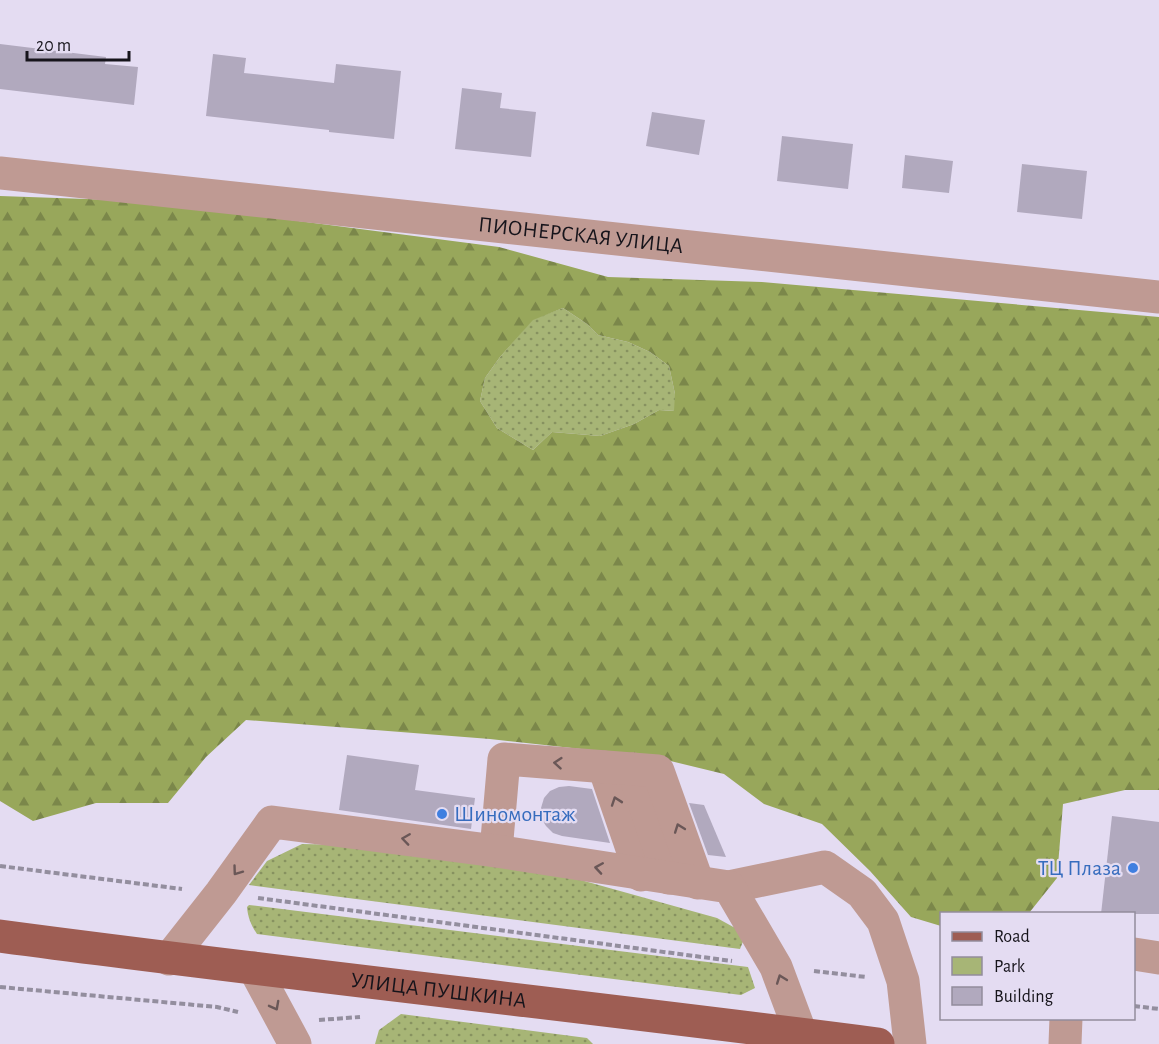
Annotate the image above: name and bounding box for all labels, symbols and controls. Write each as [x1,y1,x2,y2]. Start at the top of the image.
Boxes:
scale bar [27,24,129,62]
text: 20 m [36,37,71,55]
street label: ПИОНЕРСКАЯ УЛИЦА [477,213,684,257]
one-way arrow [554,757,563,770]
one-way arrow [611,796,623,807]
place label: Шиномонтаж [454,803,576,825]
marker: Шиномонтаж [435,807,449,821]
one-way arrow [673,823,686,834]
one-way arrow [401,834,410,846]
place label: ТЦ Плаза [1038,857,1121,879]
marker: ТЦ Плаза [1126,861,1140,875]
one-way arrow [594,862,603,874]
one-way arrow [233,864,244,875]
legend [940,912,1135,1020]
text: Road [994,928,1030,946]
text: Park [994,958,1026,976]
street label: УЛИЦА ПУШКИНА [350,969,528,1012]
one-way arrow [775,974,788,985]
text: Building [994,988,1054,1006]
one-way arrow [268,1000,279,1010]

